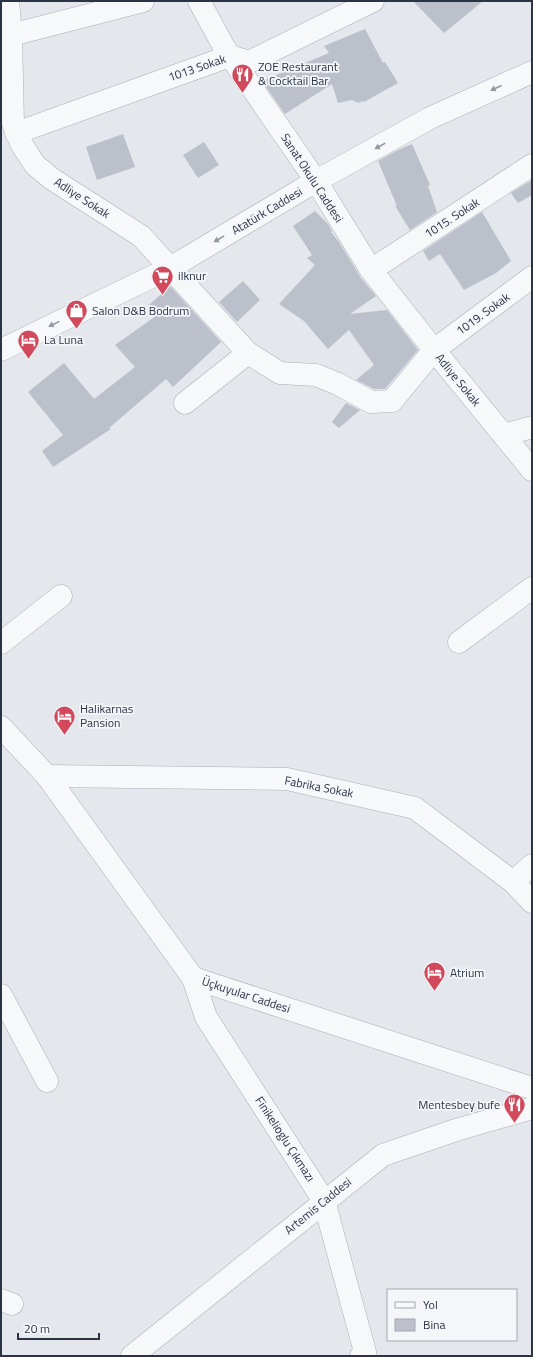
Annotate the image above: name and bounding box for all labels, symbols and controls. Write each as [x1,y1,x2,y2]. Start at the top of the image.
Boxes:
street label: 1013 Sokak [165,49,228,86]
place label: ZOE Restaurant & Cocktail Bar [258,57,339,90]
restaurant icon: ZOE Restaurant & Cocktail Bar [229,61,255,94]
one-way arrow [491,85,502,91]
street label: Sanat Okulu Caddesi [276,129,348,226]
one-way arrow [374,143,386,149]
street label: Adliye Sokak [50,172,114,223]
street label: Atatürk Caddesi [228,182,306,239]
street label: 1015. Sokak [420,192,483,243]
one-way arrow [213,236,225,243]
supermarket icon: ilknur [149,263,175,296]
place label: ilknur [178,266,206,285]
street label: 1019. Sokak [452,287,514,340]
shop icon: Salon D&B Bodrum [64,298,90,331]
place label: Salon D&B Bodrum [92,301,189,320]
one-way arrow [48,321,60,327]
hotel icon: La Luna [15,327,41,360]
place label: La Luna [44,330,83,349]
street label: Adliye Sokak [431,349,486,411]
place label: Halikarnas Pansion [80,699,134,732]
hotel icon: Halikarnas Pansion [52,703,78,736]
street label: Fabrika Sokak [283,771,355,803]
hotel icon: Atrium [421,960,447,993]
place label: Atrium [450,963,484,982]
street label: Üçkuyular Caddesi [199,971,293,1018]
street label: Finikelioglu Çıkmazı [251,1092,320,1185]
restaurant icon: Mentesbey bufe [502,1092,528,1125]
place label: Mentesbey bufe [418,1095,500,1114]
street label: Artemis Caddesi [280,1172,356,1239]
legend [387,1289,517,1341]
text: Yol [423,1295,438,1314]
scale bar [18,1315,99,1341]
text: Bina [423,1315,445,1334]
text: 20 m [24,1319,50,1338]

